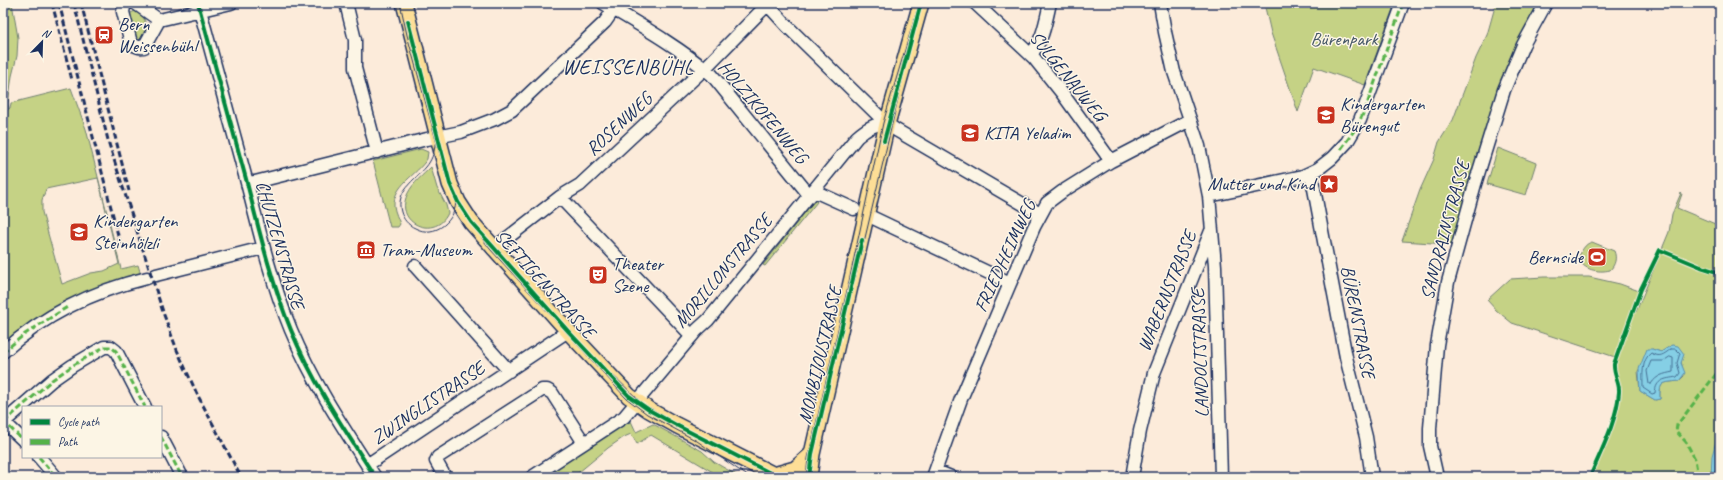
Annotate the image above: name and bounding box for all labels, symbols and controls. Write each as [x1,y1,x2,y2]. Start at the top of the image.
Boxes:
place label: Bern Weissenbühl [118,12,200,58]
north arrow [22,22,62,62]
station icon: Bern Weissenbühl [93,24,115,46]
text: N [40,25,54,41]
street label: SULGENAUWEG [1024,26,1113,128]
park label: Bürenpark [1310,27,1379,51]
district label: WEISSENBÜHL [562,54,694,80]
street label: HOLZIKOFENWEG [713,55,814,170]
street label: ROSENWEG [581,86,658,161]
place label: Kindergarten Bürengut [1340,92,1425,138]
school or university icon: Kindergarten Bürengut [1315,104,1337,126]
place label: KITA Yeladim [984,121,1072,145]
school or university icon: KITA Yeladim [959,122,981,144]
street label: SANDRAINSTRASSE [1415,155,1476,302]
place label: Mutter und Kind [1207,172,1319,196]
place icon: Mutter und Kind [1318,173,1340,195]
street label: CHUTZENSTRASSE [250,178,311,315]
street label: FRIEDHEIMWEG [969,194,1043,316]
street label: MORILLONSTRASSE [668,207,779,333]
place label: Kindergarten Steinhölzli [93,209,178,255]
school or university icon: Kindergarten Steinhölzli [68,221,90,243]
street label: SEFTIGENSTRASSE [490,224,602,346]
street label: WABERNSTRASSE [1132,225,1203,355]
place label: Tram-Museum [380,238,473,262]
museum icon: Tram-Museum [355,239,377,261]
place label: Bernside [1528,245,1585,269]
sports icon: Bernside [1586,246,1608,268]
place label: Theater Szene [612,252,665,298]
theatre icon: Theater Szene [587,264,609,286]
street label: BÜRENSTRASSE [1335,264,1381,383]
street label: MONBIJOUSTRASSE [793,281,848,426]
street label: LANDOLTSTRASSE [1186,285,1214,418]
street label: ZWINGLISTRASSE [367,355,492,450]
legend [22,406,162,458]
text: Cycle path [58,414,100,430]
text: Path [58,434,78,450]

